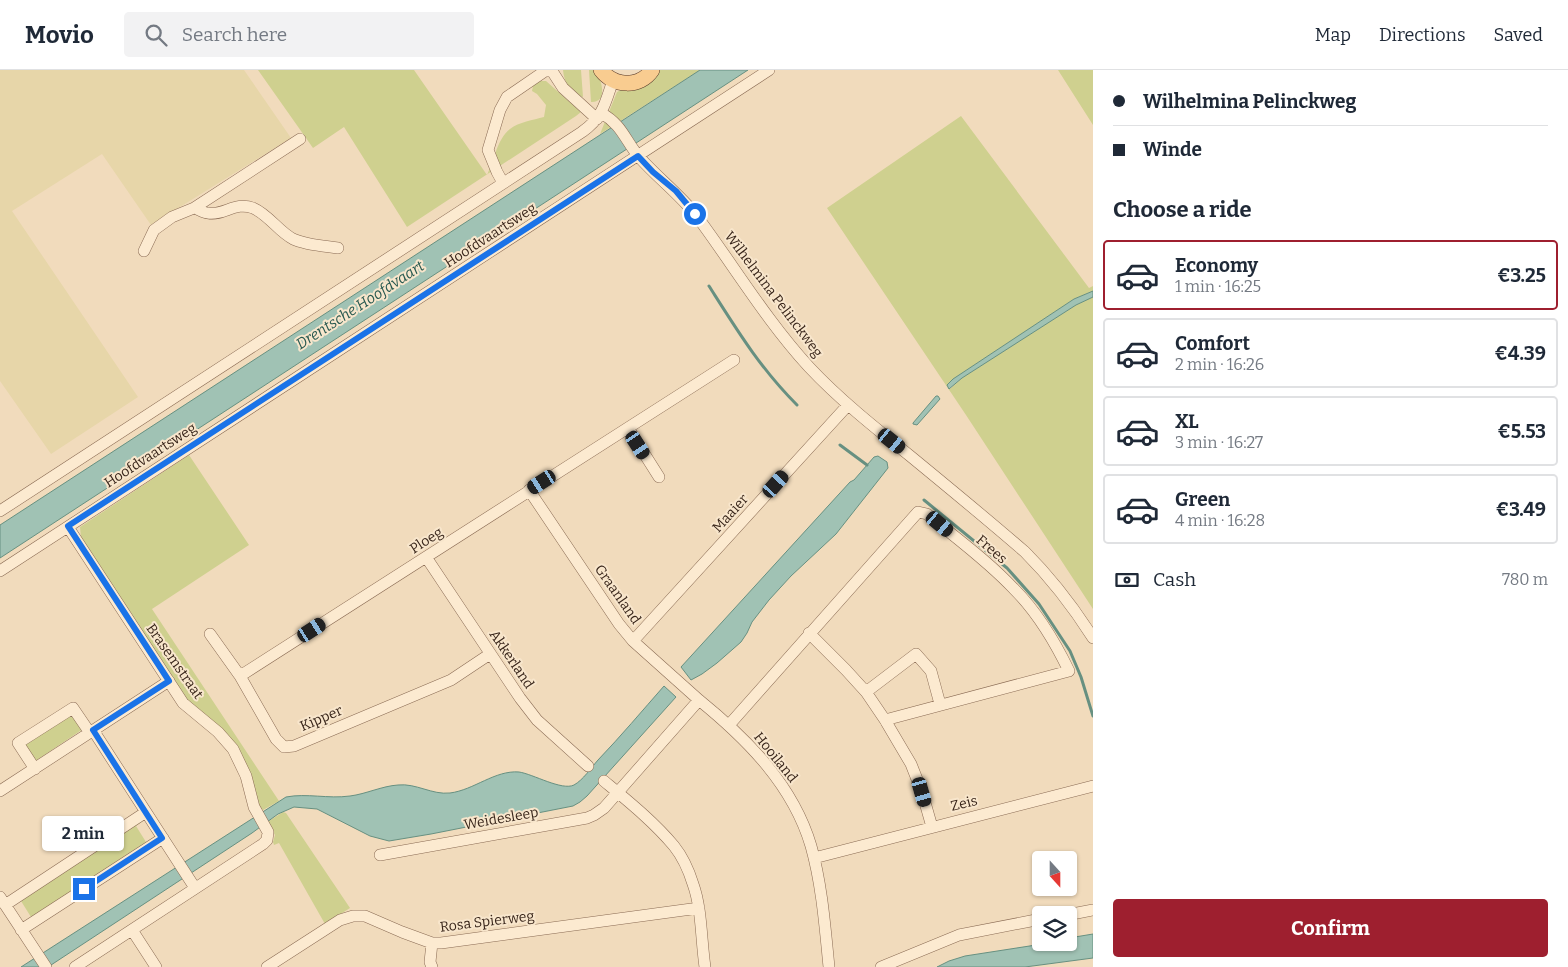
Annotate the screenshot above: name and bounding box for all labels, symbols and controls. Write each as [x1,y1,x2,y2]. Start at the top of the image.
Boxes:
search box [124,12,474,57]
text: Movio [25,21,94,49]
icon: search [142,21,170,49]
text: Search here [182,23,287,46]
text: Map [1315,24,1351,46]
text: Directions [1379,24,1466,46]
text: Saved [1494,24,1543,46]
text: Wilhelmina Pelinckweg [1143,90,1356,113]
text: Winde [1143,138,1202,161]
text: Choose a ride [1113,196,1252,223]
street label: Hoofdvaartsweg [441,199,540,271]
route start [684,203,706,225]
street label: Wilhelmina Pelinckweg [721,228,827,361]
icon: car [1115,253,1160,298]
text: Economy [1175,254,1258,277]
water label: Drentsche Hoofdvaart [293,256,428,353]
text: €3.25 [1497,264,1546,287]
text: 1 min · 16:25 [1175,277,1261,296]
icon: car [1115,331,1160,376]
text: Comfort [1175,332,1250,355]
text: €4.39 [1495,342,1546,365]
text: 2 min · 16:26 [1175,355,1264,374]
icon: car [1115,409,1160,454]
text: XL [1175,410,1199,433]
street label: Hoofdvaartsweg [101,419,200,491]
text: €5.53 [1498,420,1546,443]
car [875,426,908,456]
car [623,428,652,462]
text: 3 min · 16:27 [1175,433,1263,452]
car [525,468,558,496]
car [760,468,791,500]
icon: car [1115,487,1160,532]
text: Green [1175,488,1230,511]
street label: Maaier [709,491,752,536]
text: €3.49 [1496,498,1546,521]
car [923,509,956,539]
text: 4 min · 16:28 [1175,511,1265,530]
street label: Ploeg [407,523,446,557]
street label: Frees [973,531,1011,567]
street label: Graanland [591,561,644,627]
icon: cash [1113,566,1141,594]
text: Cash [1153,568,1196,591]
text: 780 m [1502,570,1548,589]
car [295,616,328,644]
street label: Brasemstraat [142,620,207,702]
street label: Akkerland [486,627,537,692]
street label: Kipper [297,702,345,735]
street label: Hooiland [750,729,801,786]
car [910,776,933,808]
street label: Zeis [949,792,979,815]
street label: Weidesleep [462,804,540,833]
callout: 2 min [43,816,125,852]
text: 2 min [62,824,104,843]
north arrow [1032,851,1078,896]
map controls [1032,851,1077,951]
route end [73,878,95,900]
button: Confirm [1113,899,1548,957]
button: layers [1032,906,1077,951]
street label: Rosa Spierweg [439,907,535,936]

